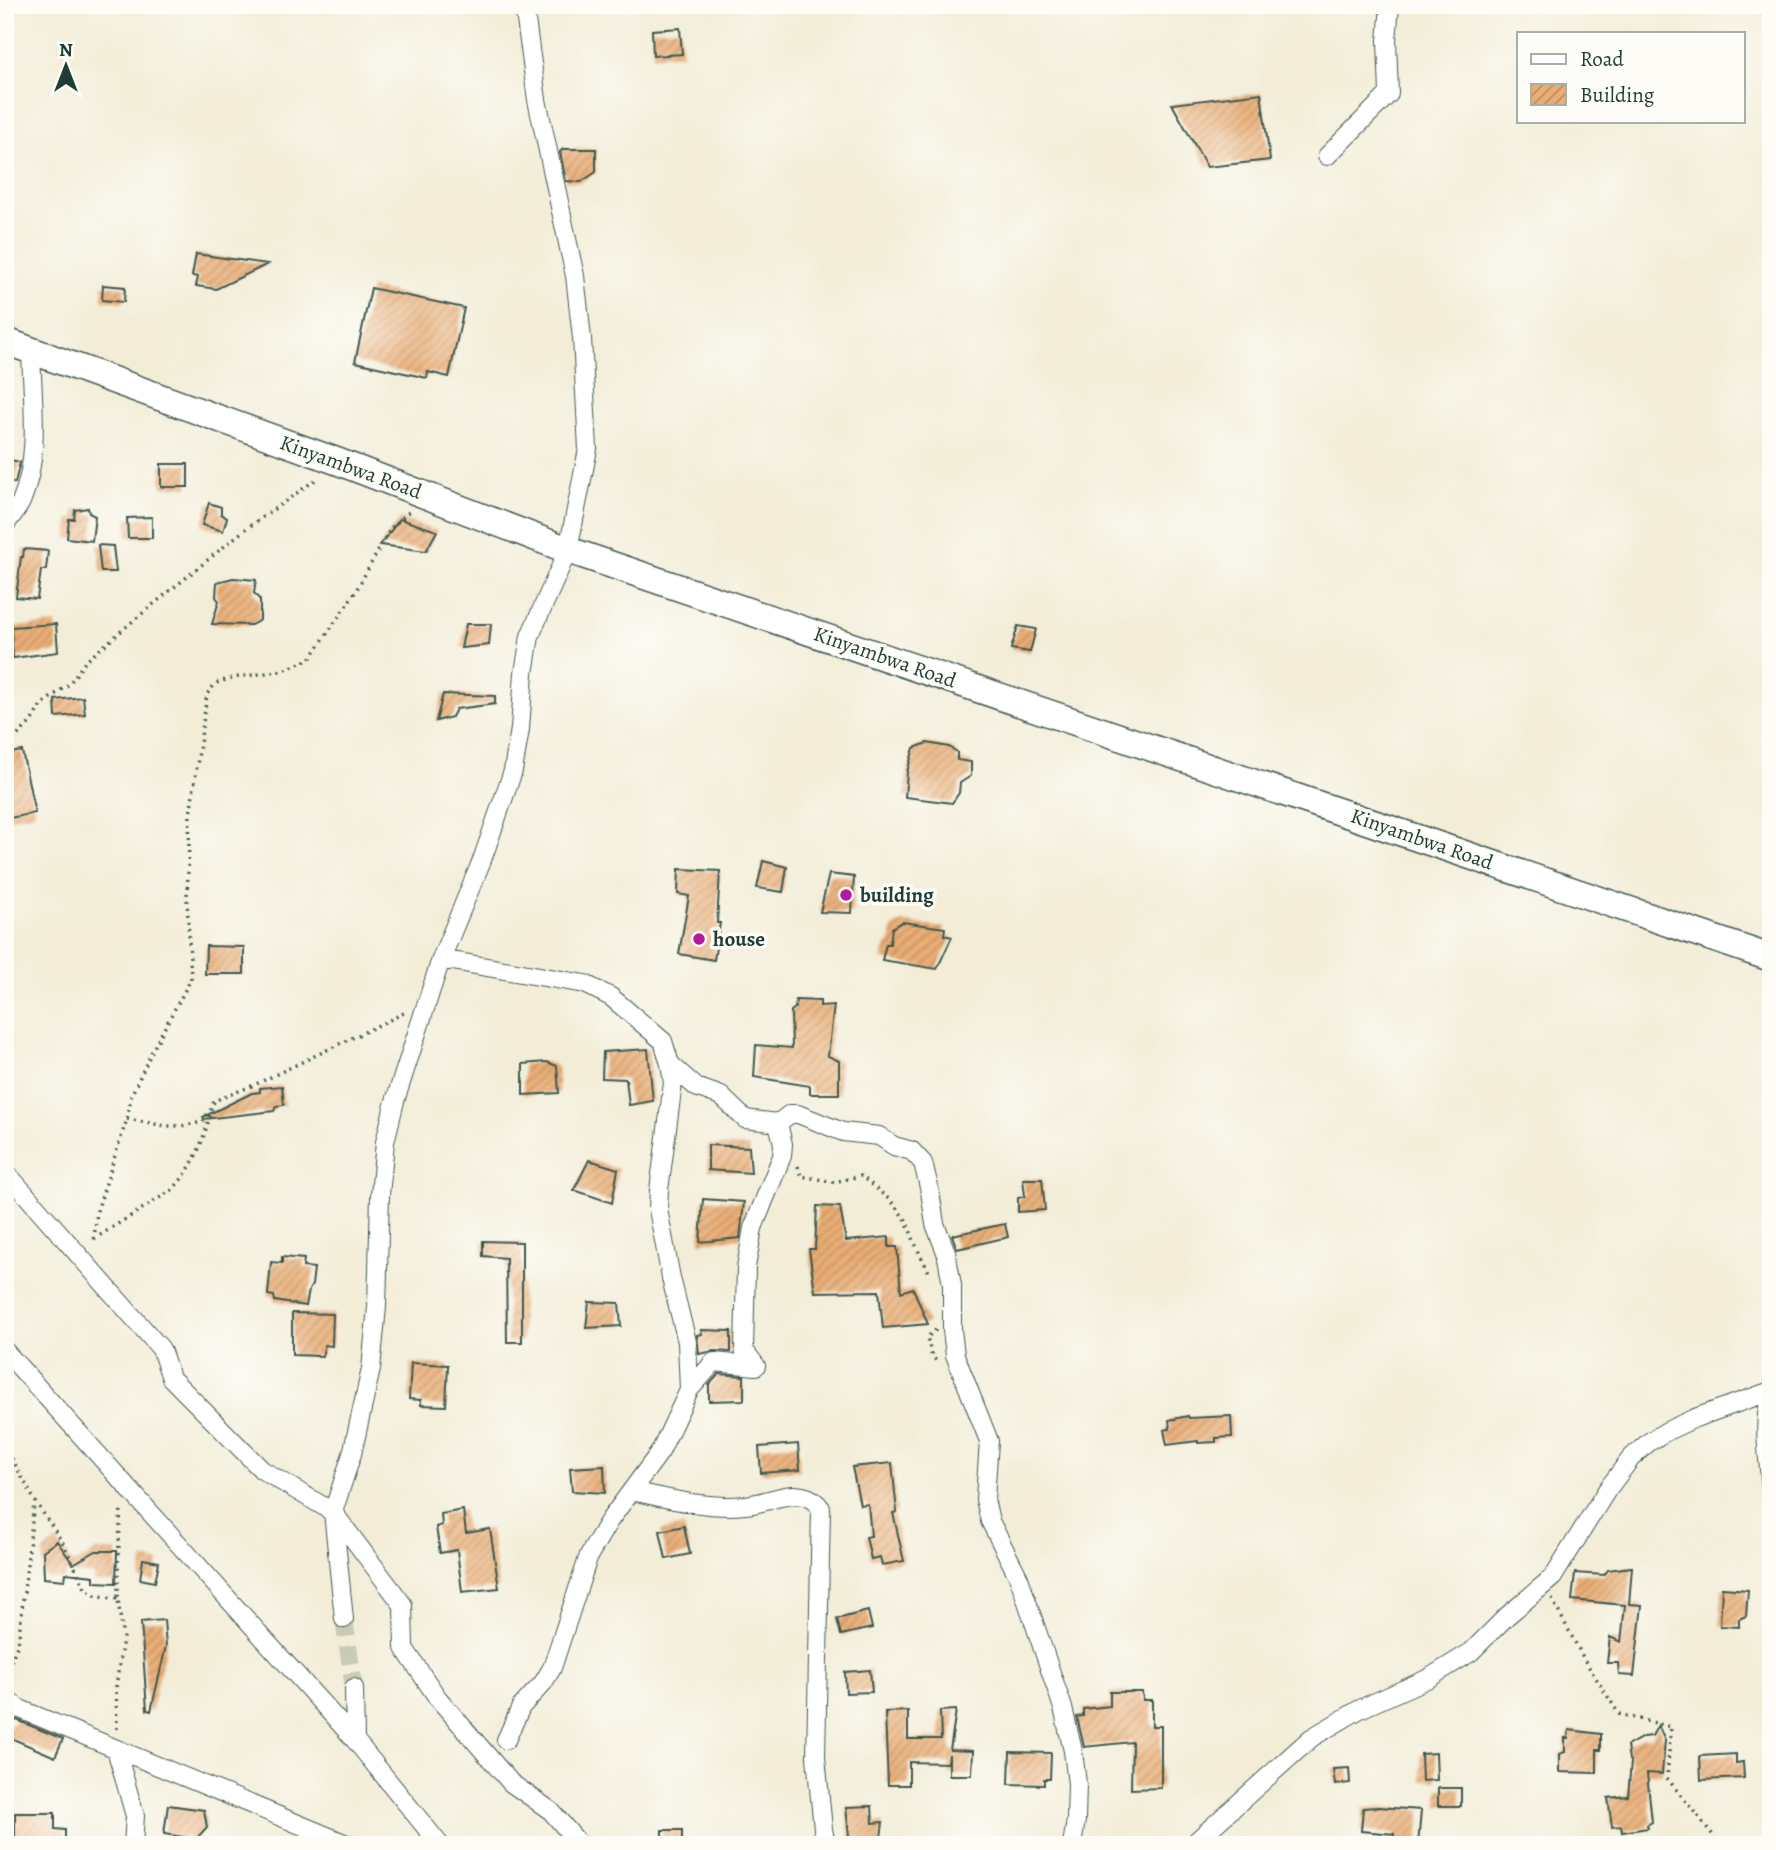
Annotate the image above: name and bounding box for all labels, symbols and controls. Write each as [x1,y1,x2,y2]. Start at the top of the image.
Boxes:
north arrow [32,32,102,102]
legend [1517,32,1744,122]
text: N [59,37,73,63]
text: Road [1580,45,1624,73]
text: Building [1580,81,1655,109]
street label: Kinyambwa Road [276,428,426,506]
street label: Kinyambwa Road [810,620,961,695]
street label: Kinyambwa Road [1347,802,1498,877]
place label: building [859,881,934,909]
marker: building [838,887,854,903]
place label: house [713,925,765,953]
marker: house [691,931,707,947]

